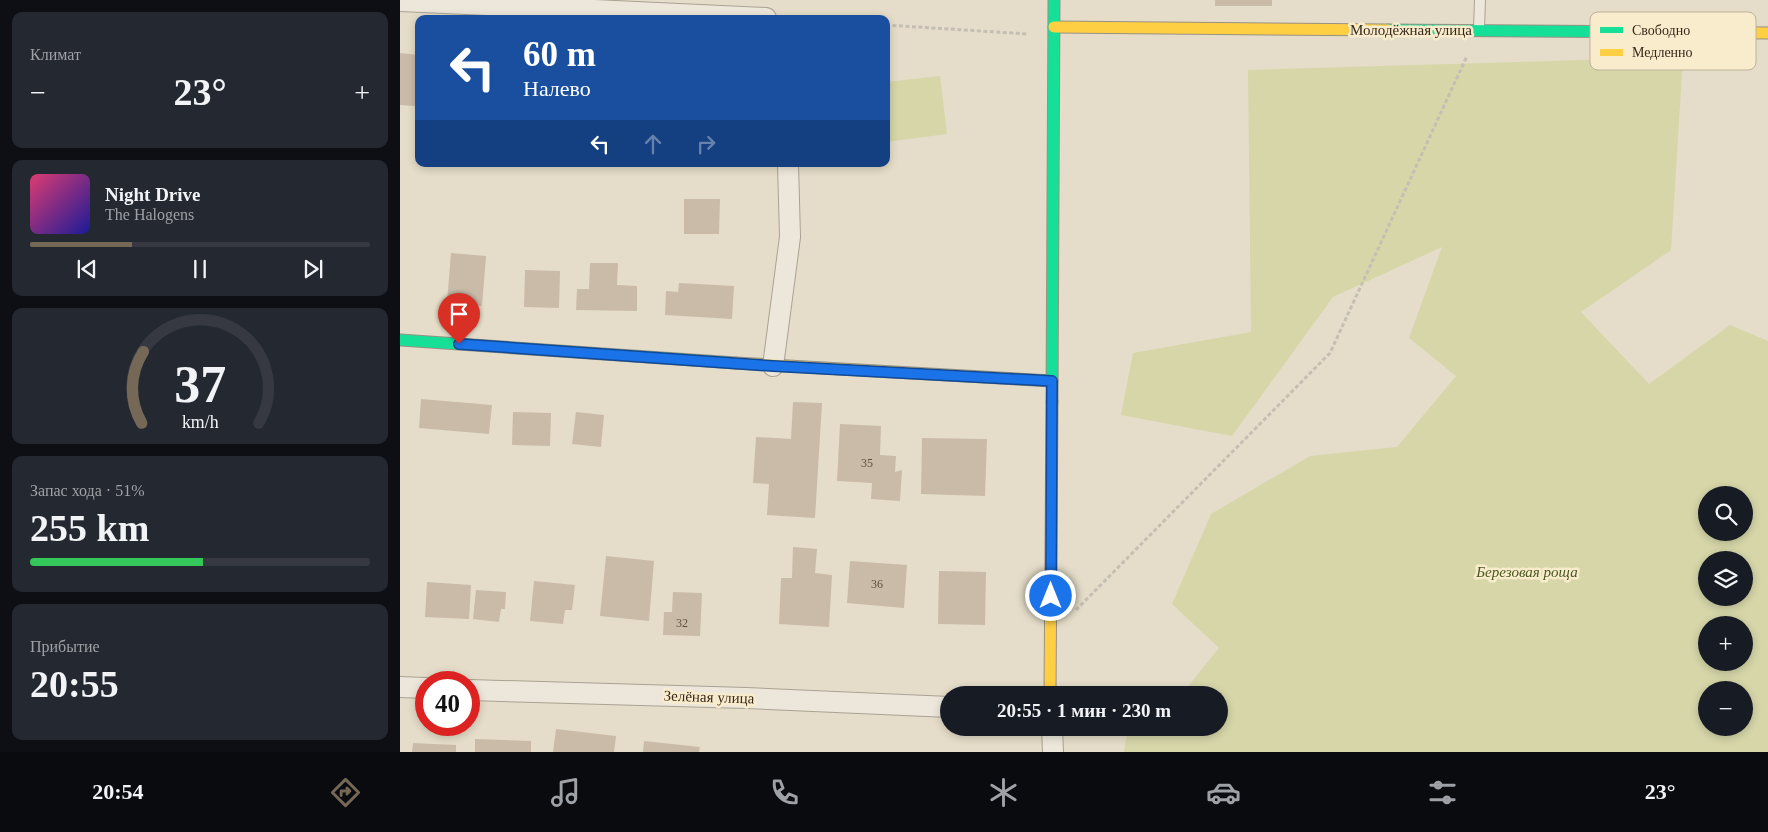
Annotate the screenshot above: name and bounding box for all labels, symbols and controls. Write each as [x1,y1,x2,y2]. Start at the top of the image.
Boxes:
legend [1590,12,1756,70]
street label: Молодёжная улица [1350,22,1472,38]
text: Свободно [1632,23,1690,38]
icon: left [440,35,505,100]
text: 60 m [523,35,596,74]
text: Медленно [1632,45,1693,60]
text: Климат [30,46,81,63]
text: 23° [173,71,227,113]
text: Налево [523,76,591,101]
text: − [30,77,46,108]
text: + [354,77,370,108]
icon: left [586,130,614,158]
icon: ahead [639,130,667,158]
icon: right [692,130,720,158]
text: Night Drive [105,184,201,205]
text: The Halogens [105,206,194,223]
icon: previous [73,255,101,283]
icon: pause [186,255,214,283]
icon: next [299,255,327,283]
pin [438,293,480,344]
icon: arrive [445,300,473,328]
text: 37 [174,356,226,413]
text: km/h [182,412,218,432]
house number: 35 [861,456,873,470]
text: Запас хода · 51% [30,482,145,499]
map controls [1698,486,1753,736]
button: search [1698,486,1753,541]
text: 255 km [30,507,149,549]
button: layers [1698,551,1753,606]
park label: Березовая роща [1475,564,1578,580]
position arrow [1024,569,1076,621]
house number: 36 [871,577,883,591]
house number: 32 [676,616,688,630]
button: + [1698,616,1753,671]
text: Прибытие [30,638,100,655]
text: 20:55 [30,663,119,705]
speed limit sign: 40 [415,671,480,736]
button: − [1698,681,1753,736]
street label: Зелёная улица [663,687,755,707]
text: 20:55 · 1 мин · 230 m [997,700,1171,721]
icon: directions [328,775,363,810]
icon: music [548,775,583,810]
icon: phone [767,775,802,810]
icon: climate [986,775,1021,810]
icon: car [1206,775,1241,810]
icon: filters [1425,775,1460,810]
text: 20:54 [92,779,144,804]
text: 23° [1645,779,1676,804]

